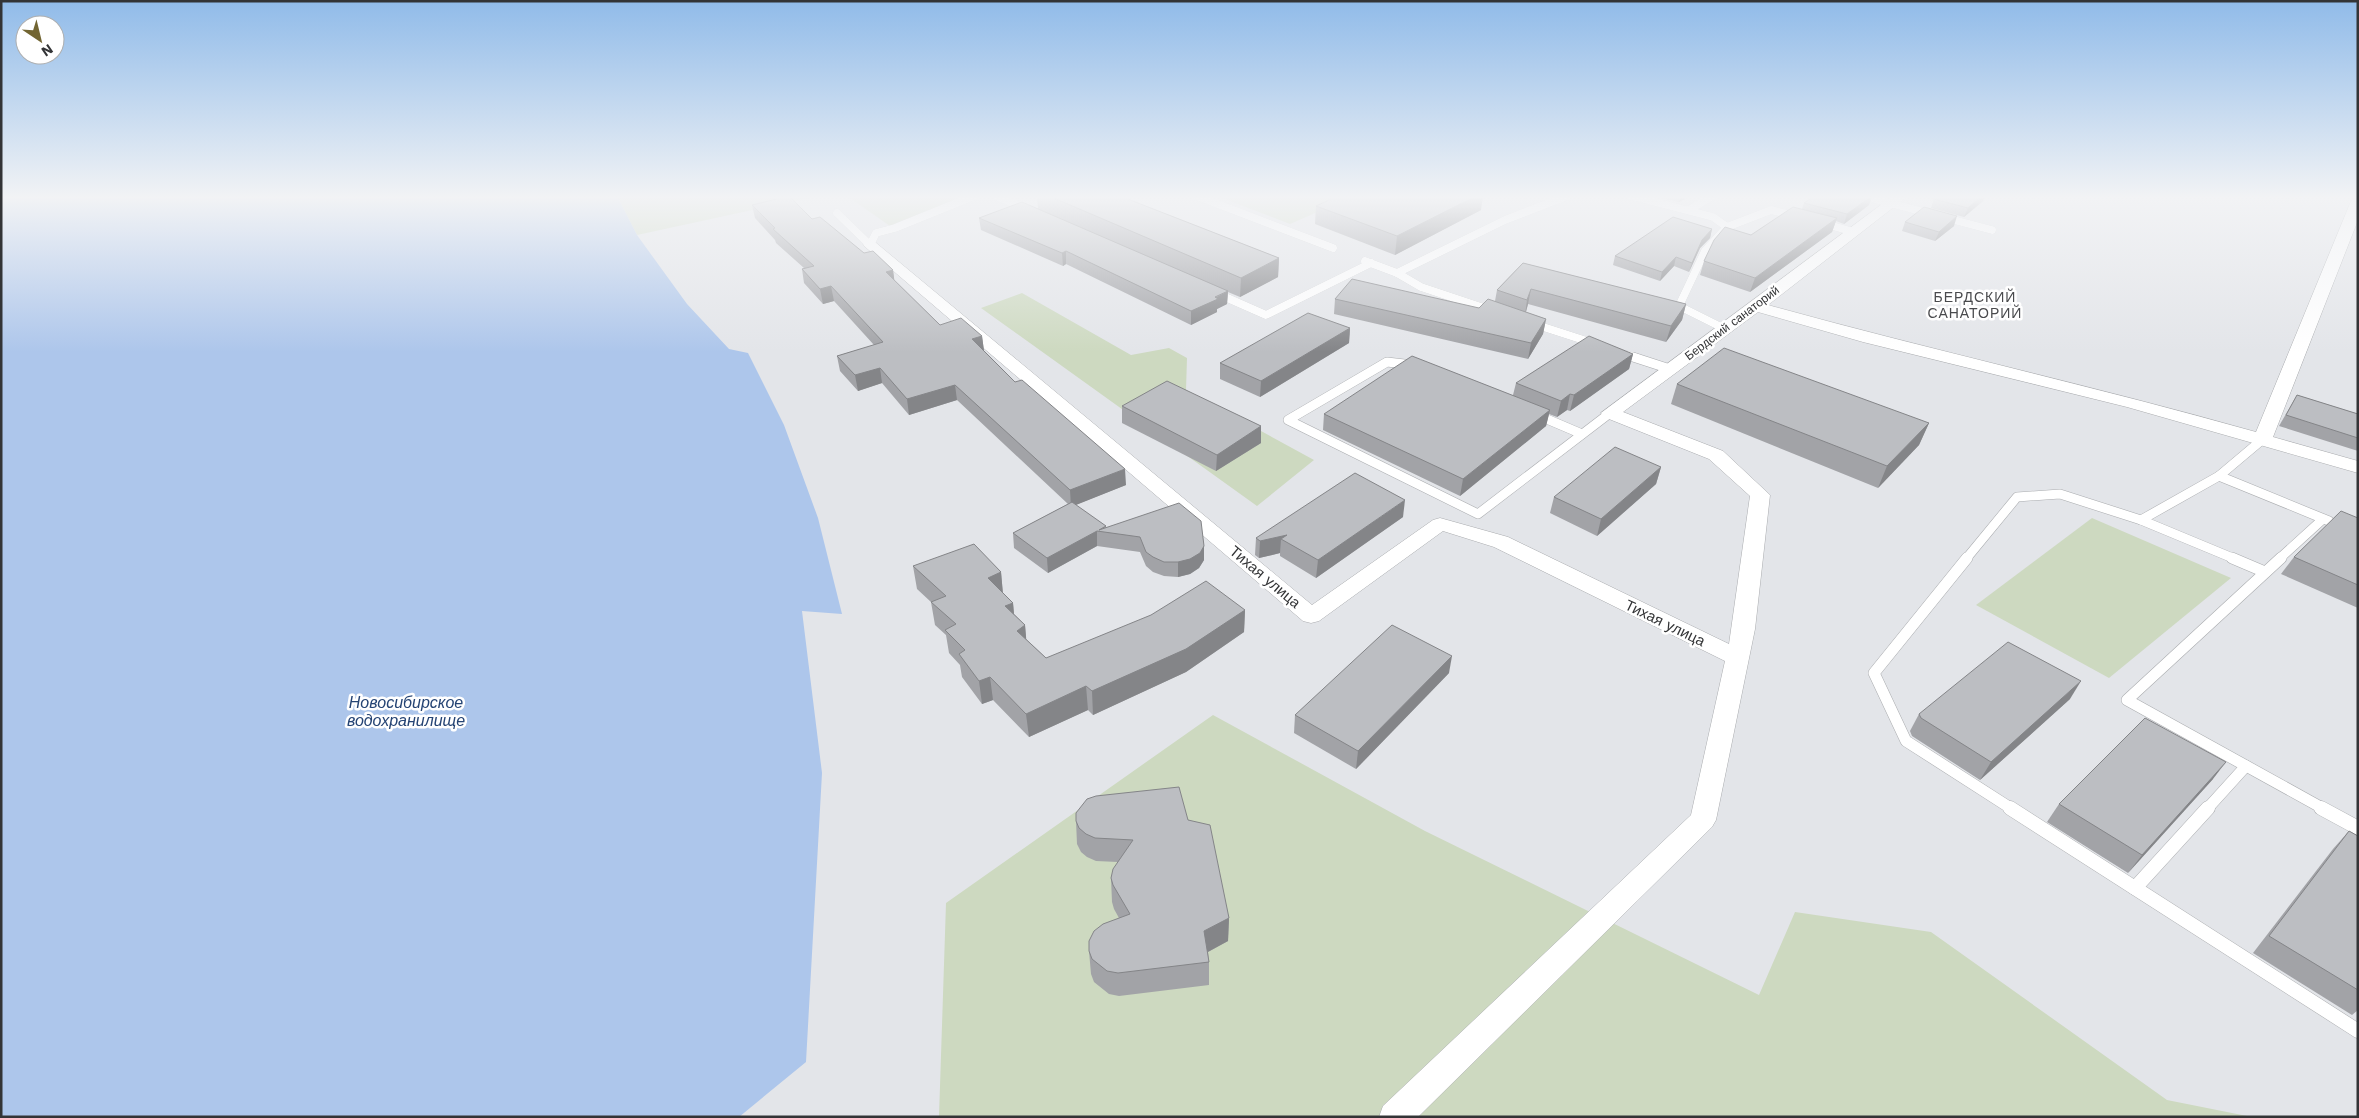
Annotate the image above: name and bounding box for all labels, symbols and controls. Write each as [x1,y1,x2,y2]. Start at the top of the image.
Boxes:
north arrow [15,15,65,65]
text: N [39,41,56,60]
street label: Бердский санаторий [1682,283,1782,363]
district label: БЕРДСКИЙ САНАТОРИЙ [1928,288,2022,321]
street label: Тихая улица [1226,542,1305,612]
street label: Тихая улица [1622,596,1709,650]
water label: Новосибирское водохранилище [347,693,465,730]

